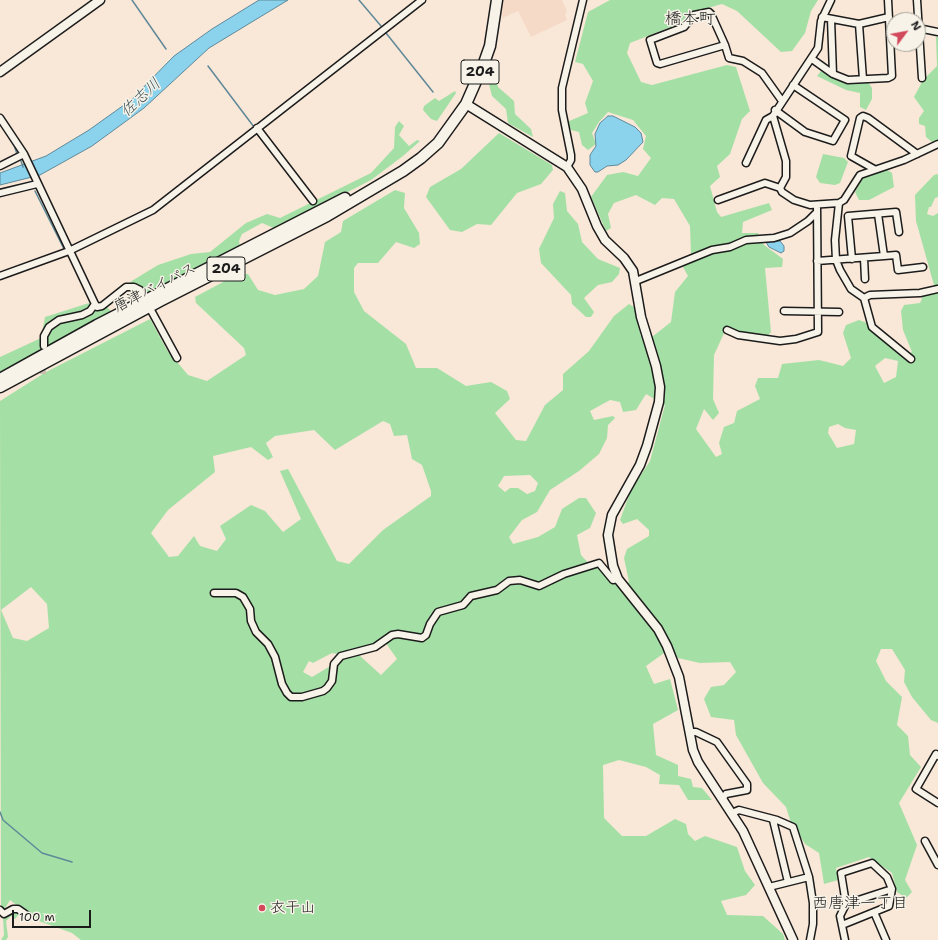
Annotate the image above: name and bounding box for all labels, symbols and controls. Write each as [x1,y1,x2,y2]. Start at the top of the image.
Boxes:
district label: 橋本町 [665,10,715,30]
north arrow [886,12,926,52]
text: N [907,18,924,34]
road number: 204 [461,60,499,84]
water label: 佐志川 [117,75,165,121]
road number: 204 [207,257,245,281]
street label: 唐津バイパス [111,260,199,316]
district label: 西唐津一丁目 [812,894,908,914]
place label: 衣干山 [270,899,315,917]
scale bar [14,902,93,928]
marker: 衣干山 [257,903,267,913]
text: 100 m [19,909,55,925]

